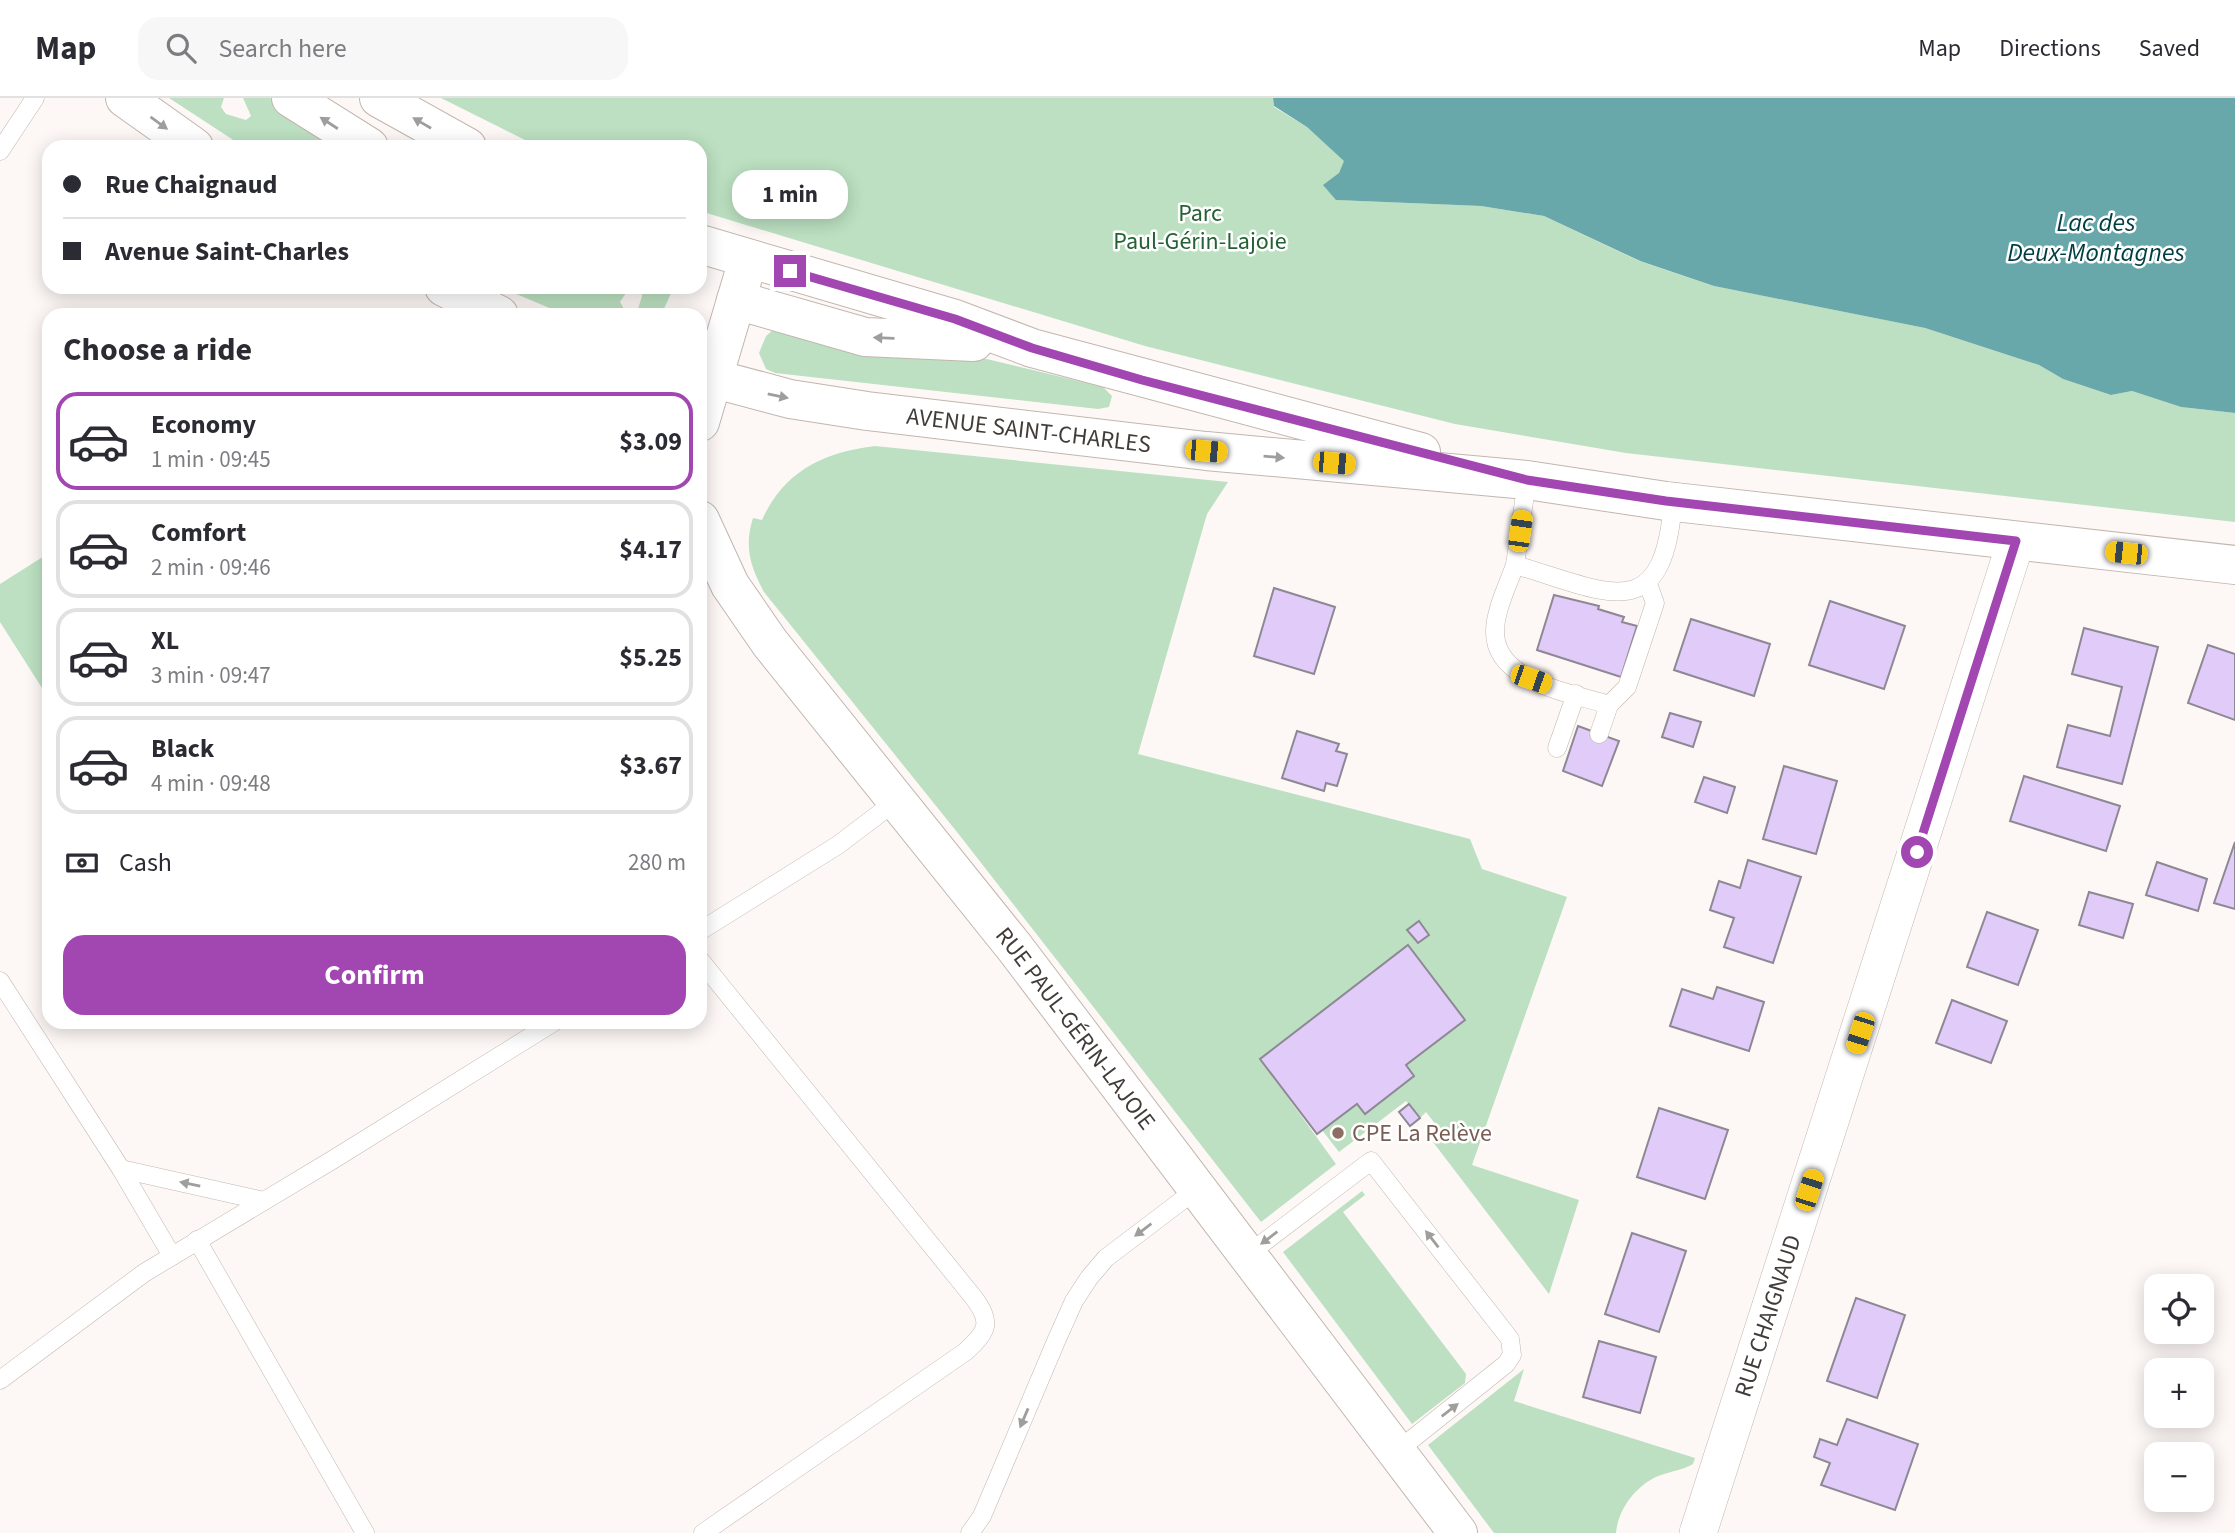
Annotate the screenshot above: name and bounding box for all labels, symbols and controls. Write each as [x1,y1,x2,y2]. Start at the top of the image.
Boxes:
search box [138,17,628,80]
text: Map [35,25,96,72]
icon: search [162,29,200,67]
text: Search here [218,30,347,67]
text: Map [1918,31,1961,66]
text: Directions [1999,31,2101,66]
text: Saved [2139,31,2200,66]
one-way arrow [150,116,168,130]
one-way arrow [320,117,339,130]
one-way arrow [413,117,432,130]
text: Rue Chaignaud [105,166,277,203]
callout: 1 min [732,170,848,218]
text: 1 min [762,178,818,211]
park label: Parc Paul-Gérin-Lajoie [1113,196,1287,259]
water label: Lac des Deux-Montagnes [2007,204,2185,271]
text: Avenue Saint-Charles [105,233,349,270]
route end [774,255,806,287]
text: Choose a ride [63,327,252,373]
one-way arrow [873,332,895,343]
one-way arrow [767,391,789,402]
street label: AVENUE SAINT-CHARLES [905,399,1153,462]
text: Economy [151,406,256,443]
icon: car [67,410,130,473]
text: $3.09 [619,423,682,460]
car [1185,439,1228,463]
text: 1 min · 09:45 [151,443,271,476]
car [1313,451,1356,475]
one-way arrow [1263,452,1285,463]
car [1507,509,1534,553]
text: Comfort [151,514,246,551]
icon: car [67,518,130,581]
text: $4.17 [619,531,682,568]
car [2105,540,2148,566]
text: 2 min · 09:46 [151,551,271,584]
text: XL [151,622,179,659]
icon: car [67,626,130,689]
text: $5.25 [619,639,682,676]
text: 3 min · 09:47 [151,659,271,692]
car [1508,662,1555,696]
text: Black [151,730,214,767]
icon: car [67,734,130,797]
text: $3.67 [619,747,682,784]
text: 4 min · 09:48 [151,767,271,800]
route start [1901,836,1933,868]
icon: cash [63,844,101,882]
text: Cash [119,844,172,881]
text: 280 m [628,846,686,879]
street label: RUE PAUL-GÉRIN-LAJOIE [987,920,1164,1138]
button: Confirm [63,935,686,1015]
car [1844,1010,1877,1056]
place label: CPE La Relève [1352,1116,1492,1151]
marker: CPE La Relève [1330,1125,1346,1141]
car [1793,1167,1826,1213]
one-way arrow [179,1178,201,1189]
one-way arrow [1134,1223,1152,1237]
one-way arrow [1424,1230,1439,1248]
street label: RUE CHAIGNAUD [1726,1230,1810,1402]
one-way arrow [1260,1231,1278,1245]
map controls [2144,1274,2214,1512]
button: locate [2144,1274,2214,1344]
button: + [2144,1358,2214,1428]
one-way arrow [1441,1404,1459,1418]
one-way arrow [1018,1408,1029,1429]
button: − [2144,1442,2214,1512]

